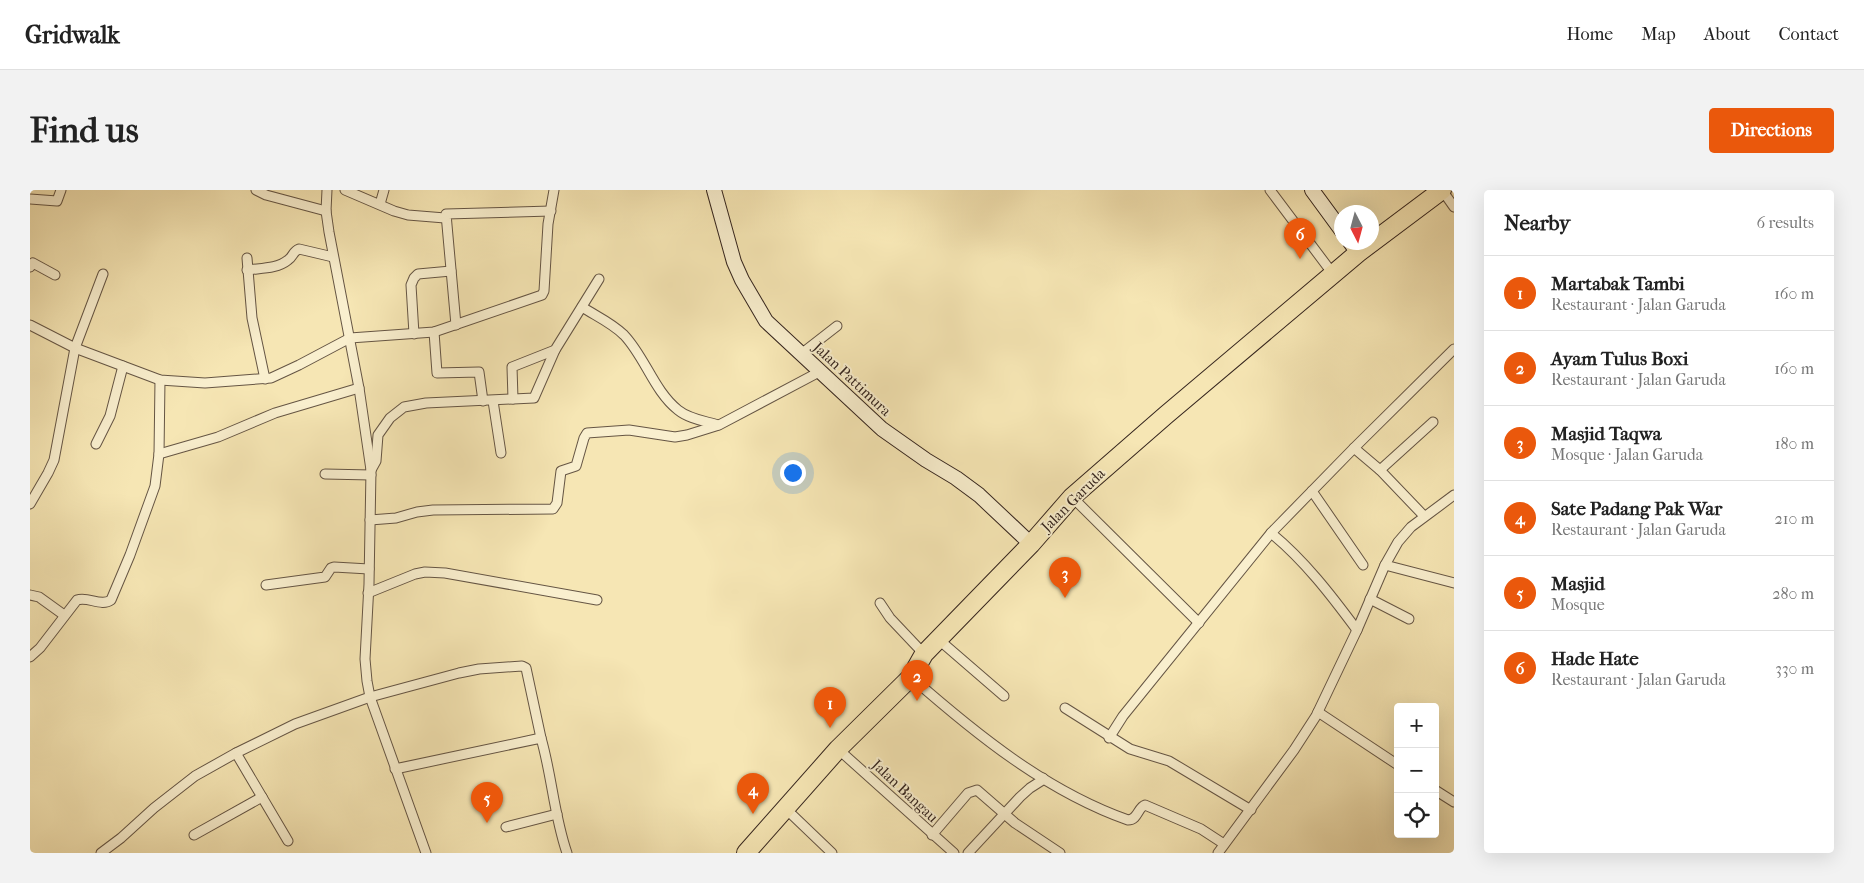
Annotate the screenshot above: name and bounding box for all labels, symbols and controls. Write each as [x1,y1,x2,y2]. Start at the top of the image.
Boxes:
text: Gridwalk [25,21,120,49]
text: Home [1566,24,1613,45]
text: Map [1641,24,1676,45]
text: About [1704,24,1750,45]
text: Contact [1778,24,1839,45]
button: Directions [1709,108,1834,153]
text: Find us [30,110,139,151]
north arrow [1334,205,1379,250]
text: Nearby [1504,211,1570,235]
text: 6 results [1756,213,1814,232]
pin: 6 [1284,218,1316,259]
text: Martabak Tambi [1551,273,1685,295]
text: 1 [1517,284,1523,303]
text: 160 m [1774,284,1814,303]
text: Restaurant · Jalan Garuda [1551,295,1726,314]
street label: Jalan Pattimura [808,338,896,421]
text: Ayam Tulus Boxi [1551,348,1688,370]
text: 2 [1516,359,1524,378]
text: 160 m [1774,359,1814,378]
text: Restaurant · Jalan Garuda [1551,370,1726,389]
text: Masjid Taqwa [1551,423,1662,445]
text: 3 [1517,434,1523,453]
text: 180 m [1775,434,1814,453]
text: Mosque · Jalan Garuda [1551,445,1703,464]
your location [780,460,806,486]
street label: Jalan Garuda [1037,464,1109,536]
text: Sate Padang Pak War [1551,498,1722,520]
text: 4 [1515,509,1525,528]
text: 210 m [1775,509,1814,528]
text: Restaurant · Jalan Garuda [1551,520,1726,539]
pin: 3 [1049,557,1081,598]
text: Masjid [1551,573,1605,595]
text: 5 [1517,584,1523,603]
text: 280 m [1772,584,1814,603]
text: Mosque [1551,595,1605,614]
text: Hade Hate [1551,648,1639,670]
text: 6 [1516,659,1524,678]
text: 330 m [1775,659,1814,678]
pin: 2 [901,660,933,701]
text: Restaurant · Jalan Garuda [1551,670,1726,689]
pin: 1 [814,687,846,728]
map controls [1394,703,1439,838]
button: + [1394,703,1439,748]
button: − [1394,748,1439,793]
street label: Jalan Bangau [867,755,942,827]
pin: 4 [737,773,769,814]
pin: 5 [471,782,503,823]
button: locate [1394,793,1439,838]

